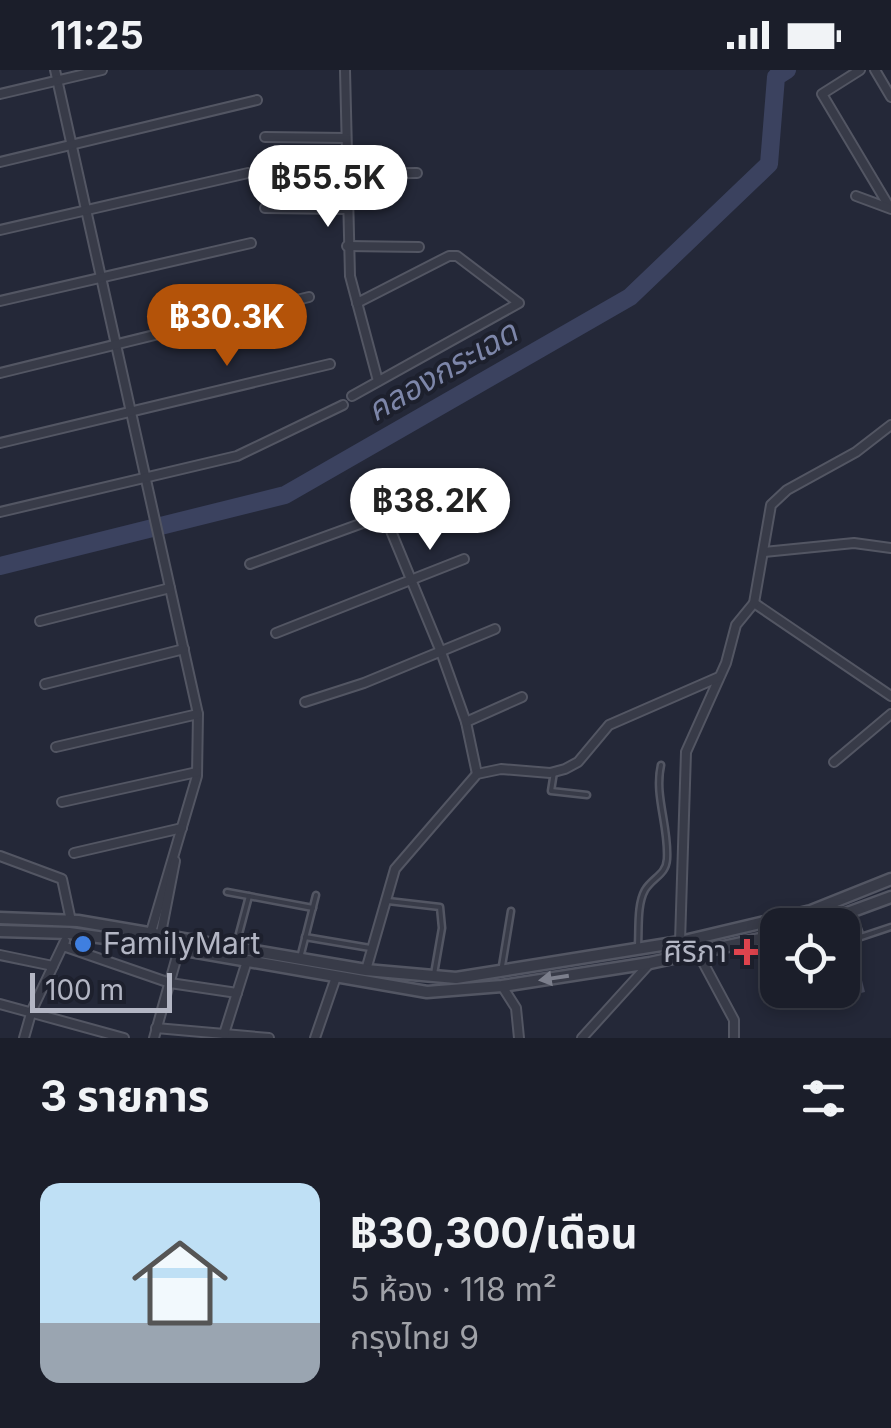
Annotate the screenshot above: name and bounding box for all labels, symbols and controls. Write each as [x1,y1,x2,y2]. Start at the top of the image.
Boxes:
text: 11:25 [50,12,144,58]
pin: ฿55.5K [247,145,409,230]
text: ฿55.5K [270,158,386,197]
pin: ฿30.3K [146,284,308,369]
text: ฿30.3K [169,297,285,336]
water label: คลองกระเฉด [360,311,525,429]
pin: ฿38.2K [349,468,511,553]
text: ฿38.2K [372,481,488,520]
map controls [760,908,860,1008]
button: locate [760,908,860,1008]
place label: FamilyMart [103,925,260,961]
marker: FamilyMart [72,933,94,955]
place label: ศิริภา [663,933,727,969]
marker: ศิริภา [736,941,758,963]
scale bar [30,968,172,1013]
one-way arrow [538,971,569,986]
text: 100 m [45,973,124,1007]
text: 3 รายการ [40,1070,209,1121]
icon: filters [796,1071,851,1126]
text: ฿30,300/เดือน [350,1207,638,1258]
icon: home [120,1223,240,1343]
text: 5 ห้อง · 118 m² [350,1270,557,1309]
text: กรุงไทย 9 [350,1318,479,1357]

